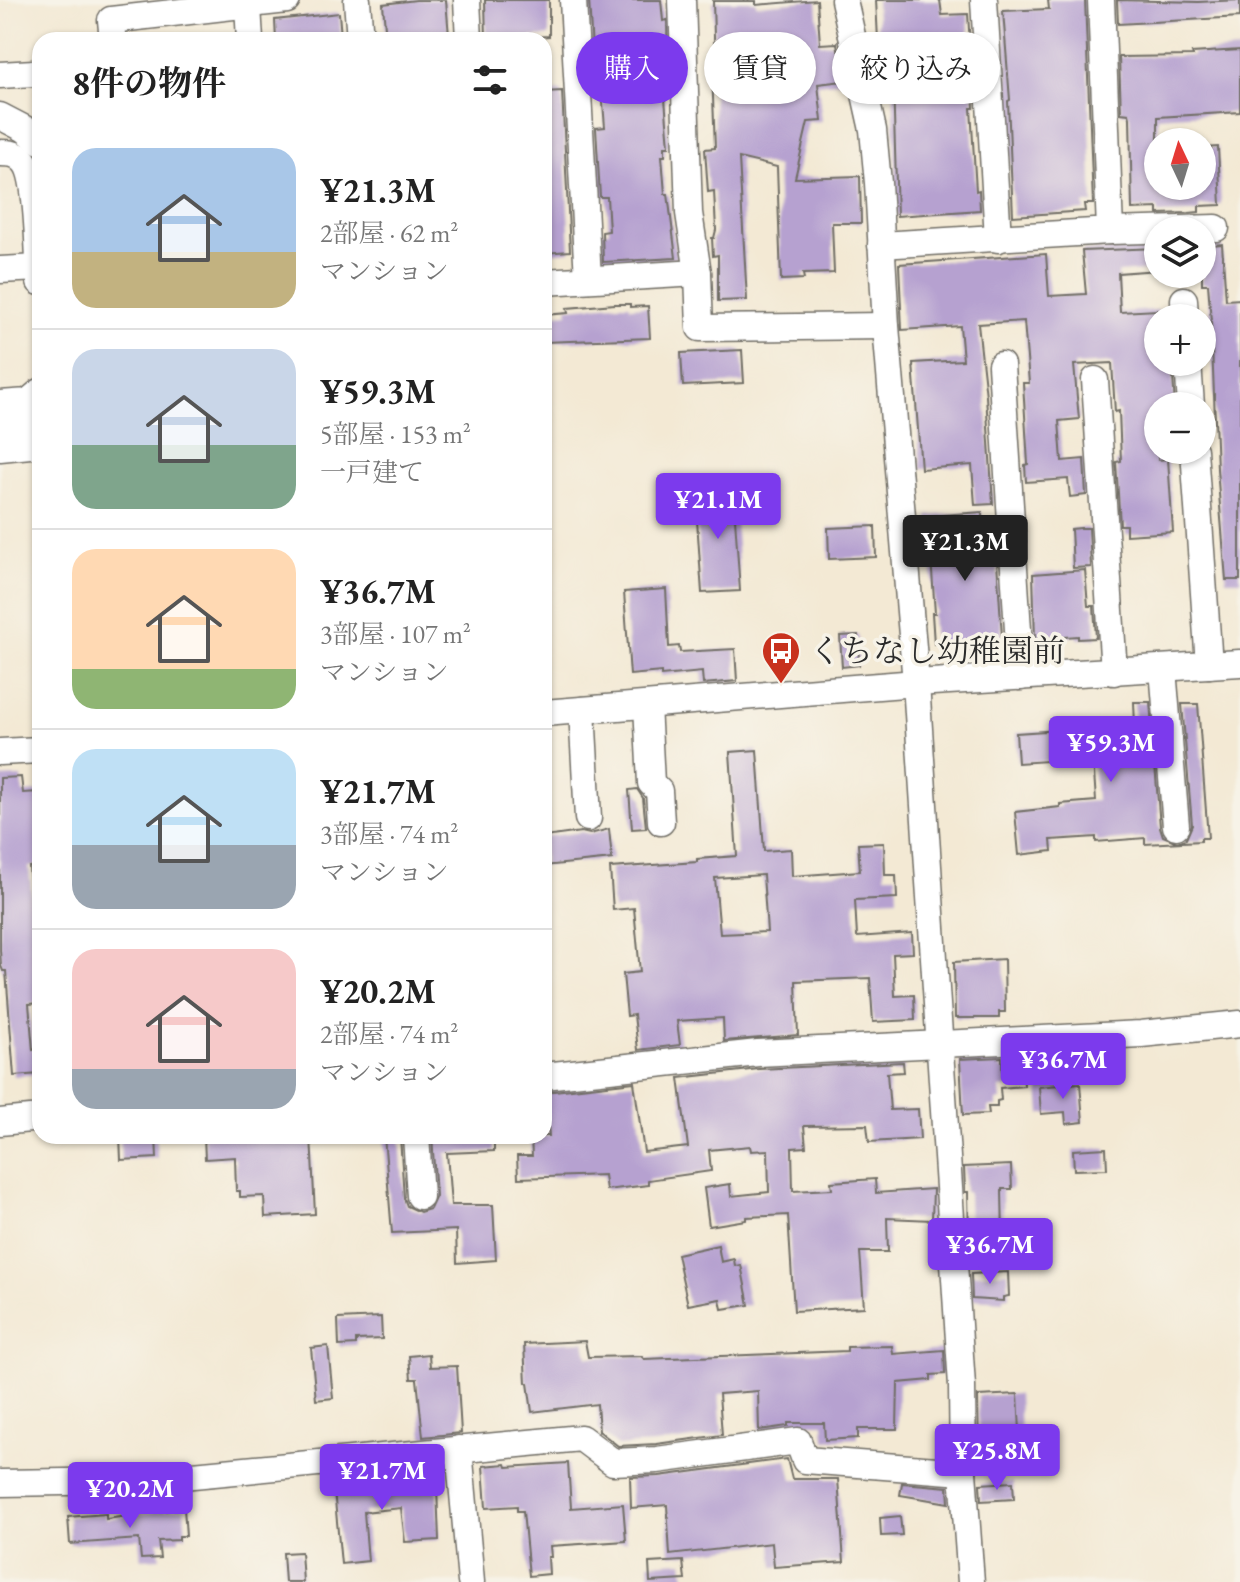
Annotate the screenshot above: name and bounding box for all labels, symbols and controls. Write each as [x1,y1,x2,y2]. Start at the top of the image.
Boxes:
chip: 購入 [576,32,688,104]
chip: 賃貸 [704,32,816,104]
chip: 絞り込み [832,32,1000,104]
icon: filters [468,58,512,102]
text: 8件の物件 [72,61,226,105]
north arrow [1144,128,1216,200]
map controls [1144,128,1216,464]
text: ¥21.3M [320,168,436,212]
icon: home [136,180,232,276]
text: 2部屋 · 62 m² [320,216,458,250]
button: layers [1144,216,1216,288]
text: マンション [320,254,449,288]
button: + [1144,304,1216,376]
text: ¥59.3M [320,369,436,413]
icon: home [136,381,232,477]
button: − [1144,392,1216,464]
text: 5部屋 · 153 m² [320,417,471,451]
text: 一戸建て [320,455,424,489]
pin: ¥21.1M [653,473,783,541]
text: ¥21.1M [674,482,762,516]
pin: ¥21.3M [900,515,1030,583]
text: ¥21.3M [921,524,1009,558]
text: ¥36.7M [320,569,436,613]
icon: home [136,581,232,677]
text: 3部屋 · 107 m² [320,617,471,651]
bus stop icon: くちなし幼稚園前 [760,630,802,685]
place label: くちなし幼稚園前 [809,630,1065,672]
text: マンション [320,655,449,689]
pin: ¥59.3M [1046,716,1176,784]
text: ¥59.3M [1067,725,1155,759]
text: ¥21.7M [320,769,436,813]
icon: home [136,781,232,877]
text: 3部屋 · 74 m² [320,817,458,851]
text: マンション [320,855,449,889]
text: ¥20.2M [320,969,436,1013]
icon: home [136,981,232,1077]
text: 2部屋 · 74 m² [320,1017,458,1051]
pin: ¥36.7M [998,1033,1128,1101]
text: ¥36.7M [1019,1042,1107,1076]
text: マンション [320,1055,449,1089]
pin: ¥36.7M [925,1218,1055,1286]
text: ¥36.7M [946,1227,1034,1261]
pin: ¥25.8M [932,1424,1062,1492]
text: ¥25.8M [953,1433,1041,1467]
pin: ¥21.7M [317,1444,447,1512]
text: ¥21.7M [338,1453,426,1487]
pin: ¥20.2M [65,1462,195,1530]
text: ¥20.2M [86,1471,174,1505]

